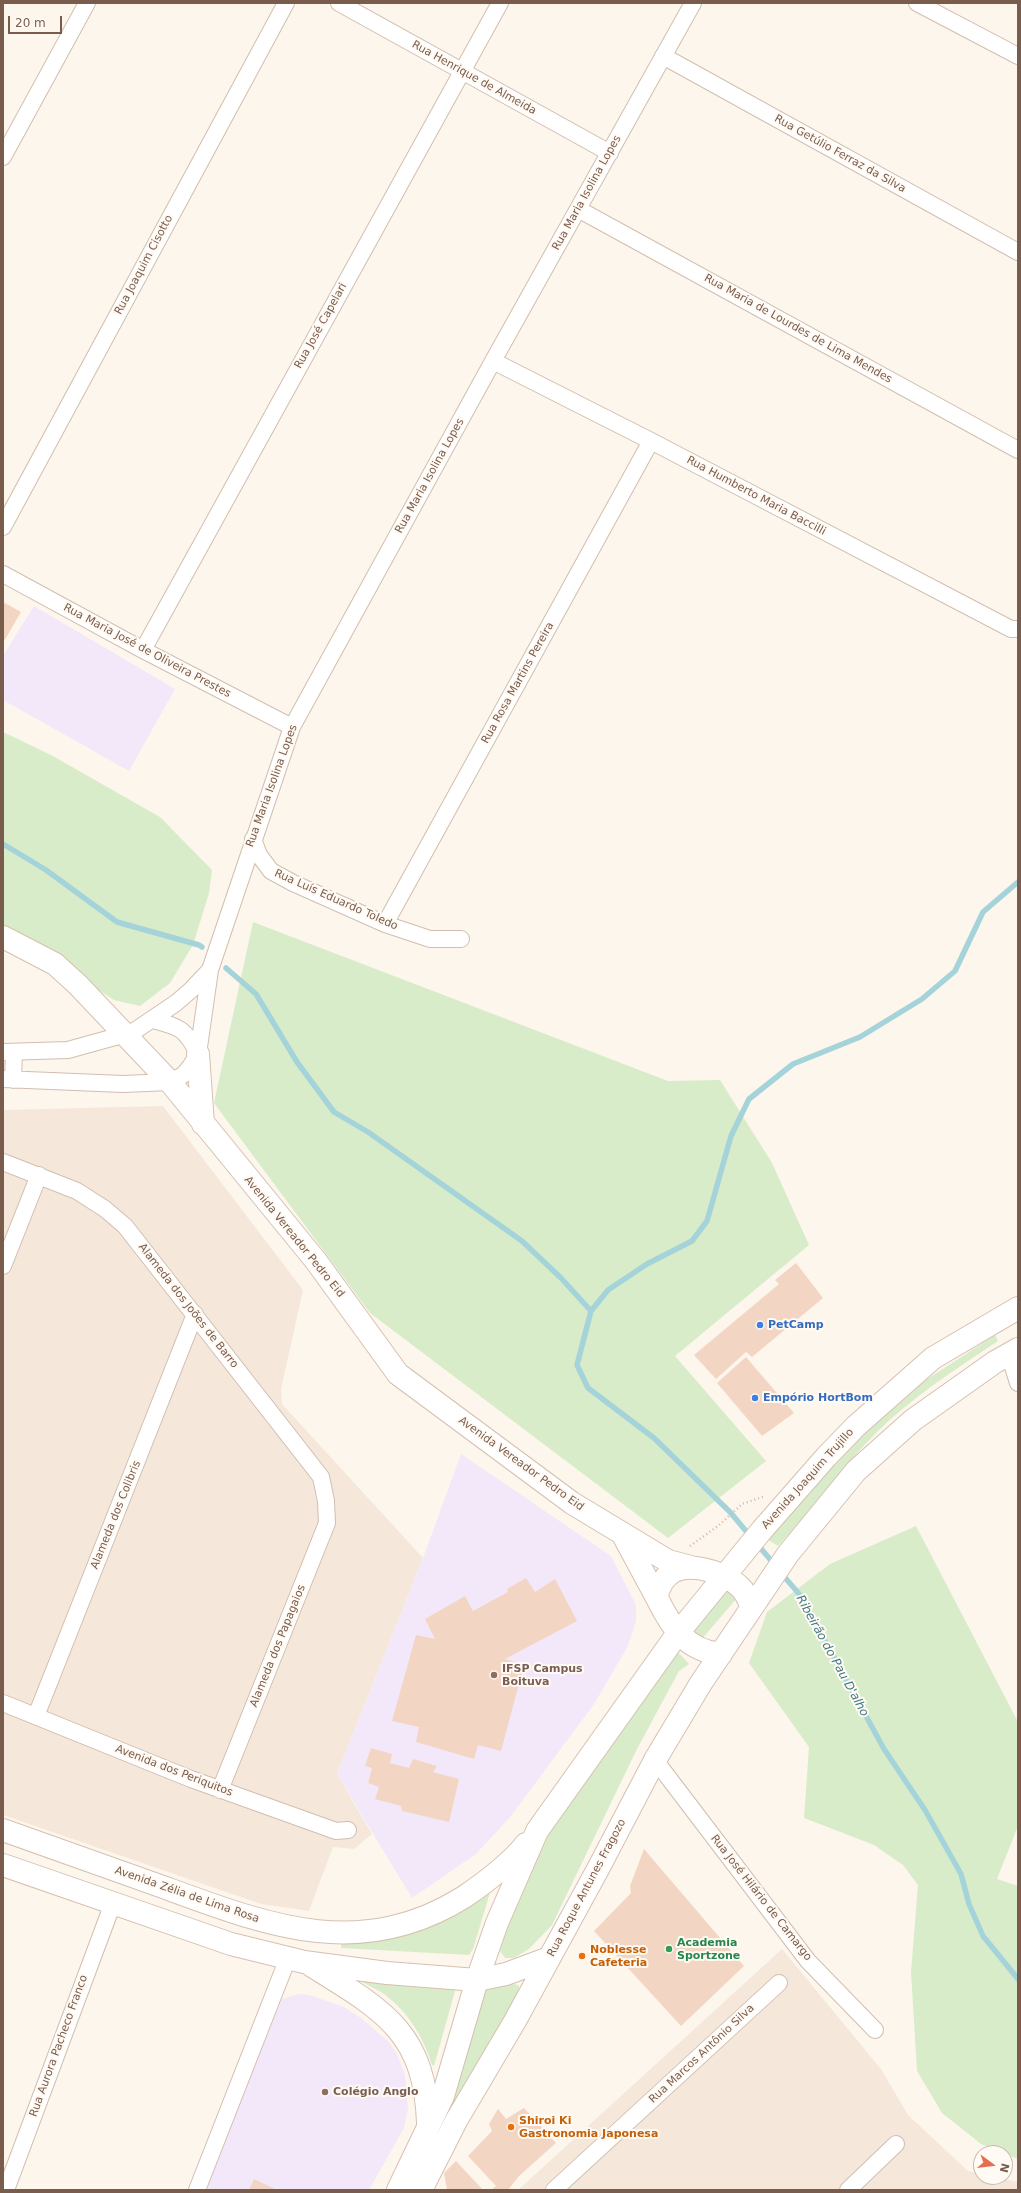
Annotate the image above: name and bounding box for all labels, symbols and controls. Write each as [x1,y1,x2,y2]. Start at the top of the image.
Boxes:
scale bar [10,8,64,34]
text: 20 m [15,16,46,30]
street label: Rua Henrique de Almeida [409,38,539,118]
street label: Rua Getúlio Ferraz da Silva [772,112,908,196]
street label: Rua Maria Isolina Lopes [550,133,624,253]
street label: Rua Joaquim Cisotto [112,213,176,317]
street label: Rua Maria de Lourdes de Lima Mendes [702,272,894,386]
street label: Rua José Capelari [292,281,350,371]
street label: Rua Maria Isolina Lopes [393,416,467,536]
street label: Rua Humberto Maria Baccilli [684,454,828,538]
street label: Rua Maria José de Oliveira Prestes [61,601,233,701]
street label: Rua Rosa Martins Pereira [479,620,557,746]
street label: Rua Maria Isolina Lopes [244,723,300,849]
street label: Rua Luís Eduardo Toledo [272,867,400,933]
street label: Avenida Vereador Pedro Eid [241,1174,347,1300]
street label: Alameda dos Joões de Barro [135,1241,241,1371]
place label: PetCamp [768,1318,824,1332]
marker: PetCamp [755,1320,765,1330]
place label: Empório HortBom [763,1391,873,1405]
marker: Empório HortBom [750,1393,760,1403]
street label: Avenida Vereador Pedro Eid [456,1414,586,1514]
street label: Avenida Joaquim Trujillo [759,1426,857,1532]
street label: Alameda dos Colibris [88,1459,144,1571]
street label: Alameda dos Papagaios [247,1583,309,1709]
water label: Ribeirão do Pau D'alho [793,1593,871,1719]
place label: IFSP Campus Boituva [502,1662,583,1688]
marker: IFSP Campus Boituva [489,1670,499,1680]
street label: Avenida dos Periquitos [113,1742,235,1800]
street label: Rua Roque Antunes Fragozo [545,1817,629,1959]
street label: Rua José Hilário de Camargo [708,1832,814,1964]
street label: Avenida Zélia de Lima Rosa [113,1864,261,1926]
place label: Academia Sportzone [677,1936,740,1962]
place label: Noblesse Cafeteria [590,1943,647,1969]
marker: Academia Sportzone [664,1944,674,1954]
marker: Noblesse Cafeteria [577,1951,587,1961]
street label: Rua Aurora Pacheco Franco [27,1973,91,2119]
street label: Rua Marcos Antônio Silva [647,2002,757,2106]
place label: Colégio Anglo [333,2085,418,2099]
marker: Colégio Anglo [320,2087,330,2097]
place label: Shiroi Ki Gastronomia Japonesa [519,2114,658,2140]
marker: Shiroi Ki Gastronomia Japonesa [506,2122,516,2132]
north arrow [973,2145,1013,2185]
text: N [997,2162,1012,2174]

